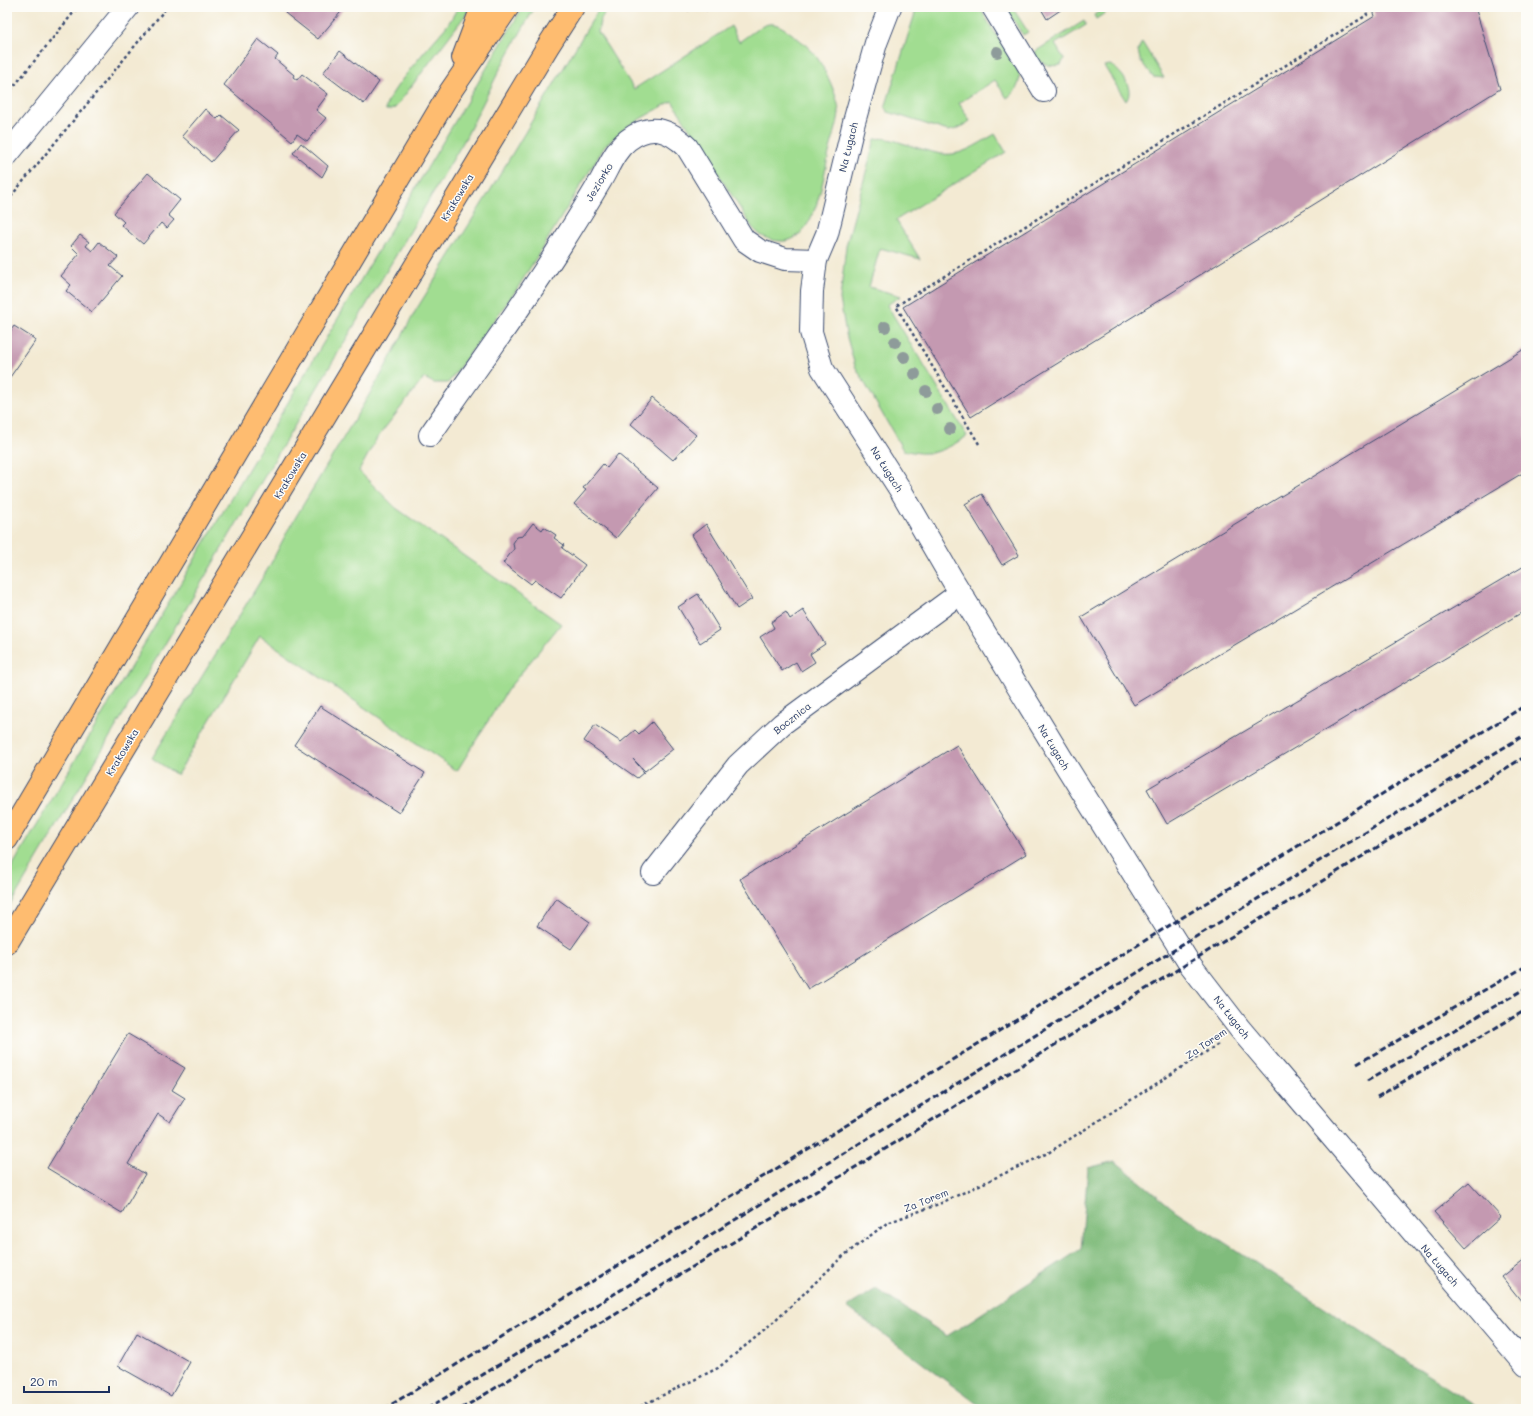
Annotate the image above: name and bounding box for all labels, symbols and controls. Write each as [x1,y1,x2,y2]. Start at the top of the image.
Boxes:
street label: Na Ługach [835,120,861,173]
street label: Jeziorko [582,160,616,204]
street label: Krakowska [437,171,477,223]
street label: Na Ługach [868,444,907,495]
street label: Krakowska [270,449,310,501]
street label: Bocznica [770,699,814,737]
street label: Na Ługach [1035,721,1073,773]
street label: Krakowska [102,726,142,778]
street label: Na Ługach [1211,993,1253,1042]
street label: Za Torem [1183,1024,1229,1062]
street label: Za Torem [902,1185,950,1215]
street label: Na Ługach [1418,1241,1462,1289]
scale bar [24,1368,109,1394]
text: 20 m [30,1373,58,1389]

